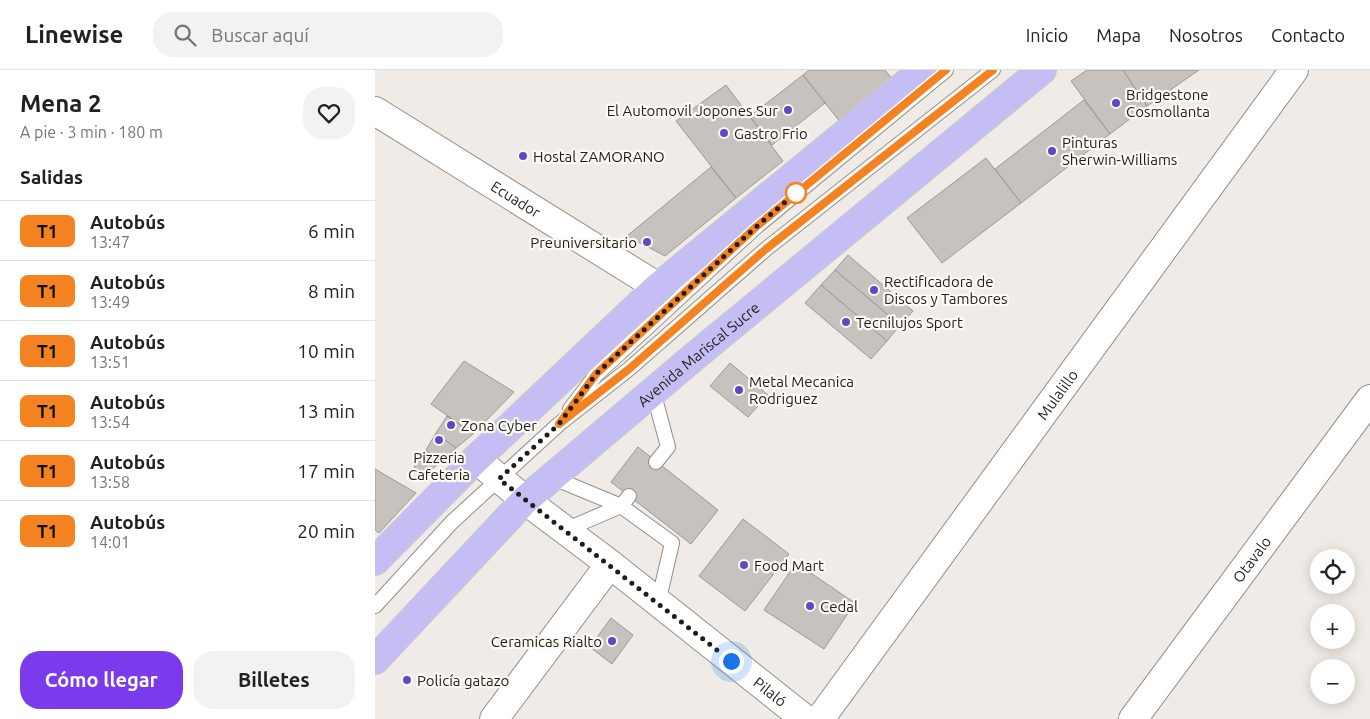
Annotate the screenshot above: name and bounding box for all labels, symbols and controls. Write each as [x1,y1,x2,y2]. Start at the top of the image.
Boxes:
search box [153,12,503,57]
text: Linewise [25,21,123,48]
icon: search [171,21,199,49]
text: Buscar aquí [211,24,309,46]
text: Inicio [1026,25,1068,45]
text: Mapa [1096,25,1141,45]
text: Nosotros [1169,25,1243,45]
text: Contacto [1271,25,1345,45]
place label: Bridgestone Cosmollanta [1126,86,1210,120]
button: heart [303,87,355,139]
text: Mena 2 [20,90,101,117]
marker: Bridgestone Cosmollanta [1110,97,1122,109]
place label: El Automovil Jopones Sur [607,102,778,119]
marker: El Automovil Jopones Sur [782,104,794,116]
text: A pie · 3 min · 180 m [20,123,163,141]
place label: Gastro Frio [734,125,808,142]
marker: Gastro Frio [718,127,730,139]
place label: Pinturas Sherwin-Williams [1062,134,1177,168]
marker: Pinturas Sherwin-Williams [1046,145,1058,157]
place label: Hostal ZAMORANO [533,148,665,165]
marker: Hostal ZAMORANO [517,150,529,162]
text: Salidas [20,166,83,188]
street label: Ecuador [488,177,544,221]
unlabelled marker [785,182,807,204]
text: Autobús [90,211,165,233]
text: 6 min [308,220,355,242]
text: T1 [37,221,58,241]
text: 13:47 [90,233,130,251]
place label: Preuniversitario [530,234,637,251]
marker: Preuniversitario [641,236,653,248]
text: Autobús [90,271,165,293]
place label: Rectificadora de Discos y Tambores [884,273,1007,307]
text: 8 min [308,280,355,302]
text: T1 [37,281,58,301]
marker: Rectificadora de Discos y Tambores [868,284,880,296]
text: 13:49 [90,293,130,311]
street label: Avenida Mariscal Sucre [634,298,763,410]
place label: Tecnilujos Sport [856,314,963,331]
marker: Tecnilujos Sport [840,316,852,328]
text: Autobús [90,331,165,353]
text: 10 min [297,340,355,362]
text: T1 [37,341,58,361]
text: 13:51 [90,353,130,371]
street label: Mulalillo [1033,366,1081,423]
place label: Metal Mecanica Rodriguez [749,373,854,407]
marker: Metal Mecanica Rodriguez [733,384,745,396]
text: Autobús [90,391,165,413]
text: 13 min [297,400,355,422]
text: T1 [37,401,58,421]
text: 13:54 [90,413,130,431]
place label: Zona Cyber [461,417,537,434]
marker: Zona Cyber [445,419,457,431]
marker: Pizzeria Cafeteria [433,434,445,446]
place label: Pizzeria Cafeteria [408,449,470,483]
text: Autobús [90,451,165,473]
text: 17 min [297,460,355,482]
text: T1 [37,461,58,481]
text: 13:58 [90,473,130,491]
text: Autobús [90,511,165,533]
text: 20 min [297,520,355,542]
text: T1 [37,521,58,541]
text: 14:01 [90,533,130,551]
street label: Otavalo [1229,533,1274,585]
map controls [1310,549,1355,704]
button: locate [1310,549,1355,594]
place label: Food Mart [754,557,824,574]
marker: Food Mart [738,559,750,571]
place label: Cedal [820,598,858,615]
marker: Cedal [804,600,816,612]
button: + [1310,604,1355,649]
place label: Ceramicas Rialto [491,633,602,650]
marker: Ceramicas Rialto [606,635,618,647]
your location [719,649,744,674]
button: Cómo llegar [20,651,183,709]
button: Billetes [193,651,355,709]
button: − [1310,659,1355,704]
place label: Policía gatazo [417,672,509,689]
street label: Pilaló [750,673,790,710]
marker: Policía gatazo [401,674,413,686]

